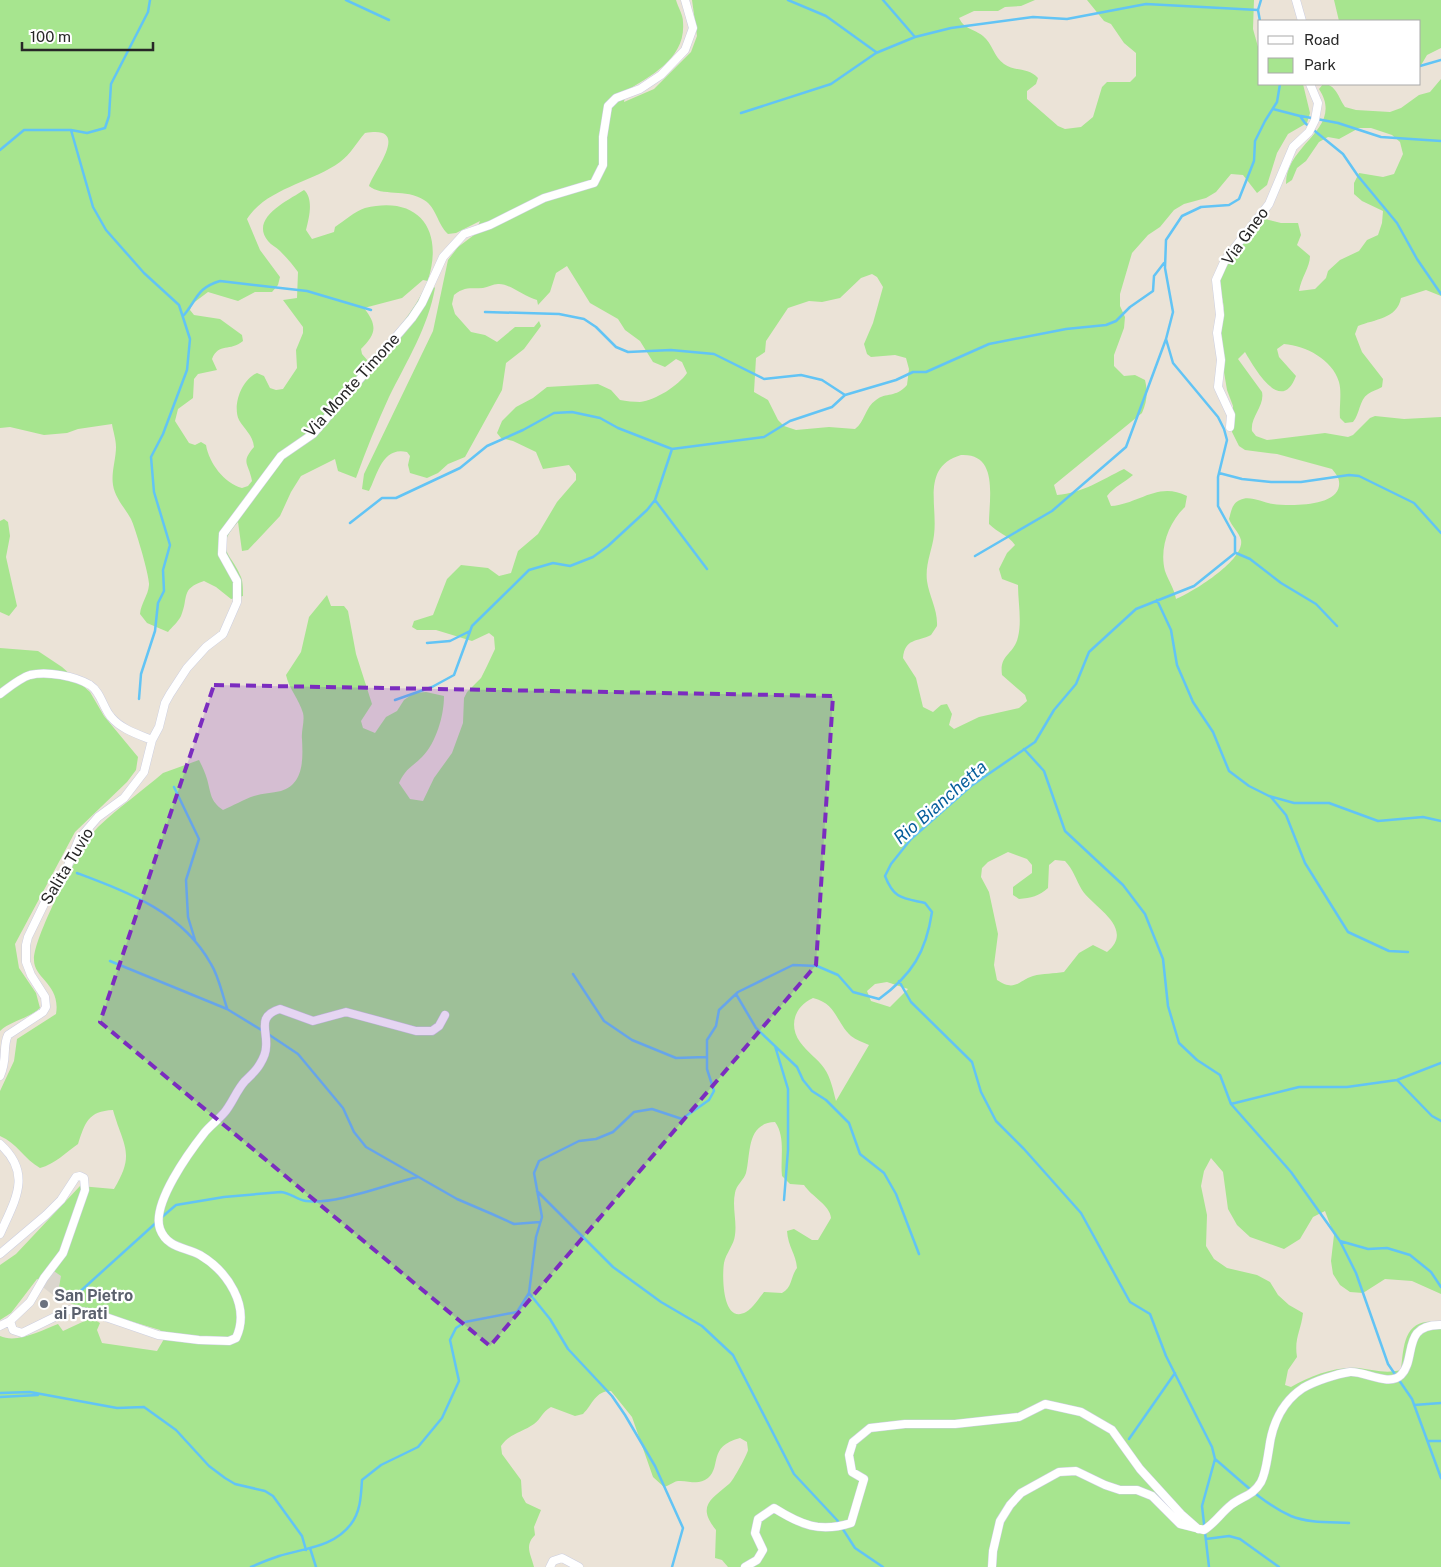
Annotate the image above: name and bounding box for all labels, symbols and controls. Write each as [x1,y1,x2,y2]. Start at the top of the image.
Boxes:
scale bar [22,20,154,52]
legend [1258,20,1421,85]
text: 100 m [30,28,71,45]
text: Road [1304,31,1340,48]
text: Park [1304,56,1336,73]
street label: Via Gneo [1218,204,1272,268]
street label: Via Monte Timone [300,329,404,441]
water label: Rio Bianchetta [889,756,991,848]
street label: Salita Tuvio [37,824,97,908]
place label: San Pietro ai Prati [54,1286,133,1323]
marker: San Pietro ai Prati [38,1298,50,1310]

